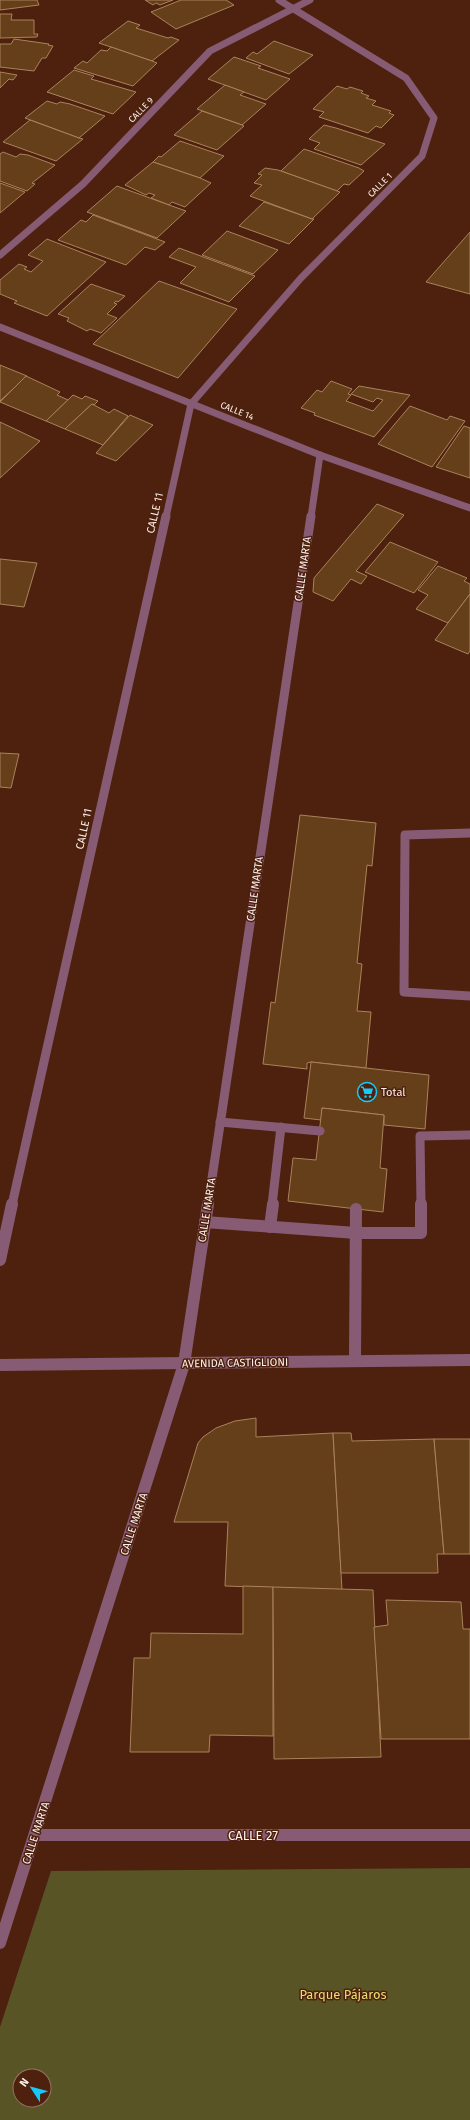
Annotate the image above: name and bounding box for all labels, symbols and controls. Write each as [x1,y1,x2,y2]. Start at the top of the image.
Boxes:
street label: CALLE 9 [127,95,156,125]
street label: CALLE 1 [366,171,394,199]
street label: CALLE 14 [219,400,255,422]
street label: CALLE 11 [144,491,166,535]
street label: CALLE MARTA [292,535,314,602]
street label: CALLE 11 [73,807,95,851]
street label: CALLE MARTA [244,855,266,922]
supermarket icon: Total [356,1081,378,1103]
place label: Total [381,1086,406,1099]
street label: CALLE MARTA [195,1176,219,1243]
street label: AVENIDA CASTIGLIONI [182,1356,288,1370]
street label: CALLE MARTA [118,1490,150,1557]
street label: CALLE MARTA [20,1799,52,1866]
street label: CALLE 27 [228,1828,278,1843]
park label: Parque Pájaros [299,1987,387,2002]
north arrow [12,2068,52,2108]
text: N [17,2076,32,2089]

